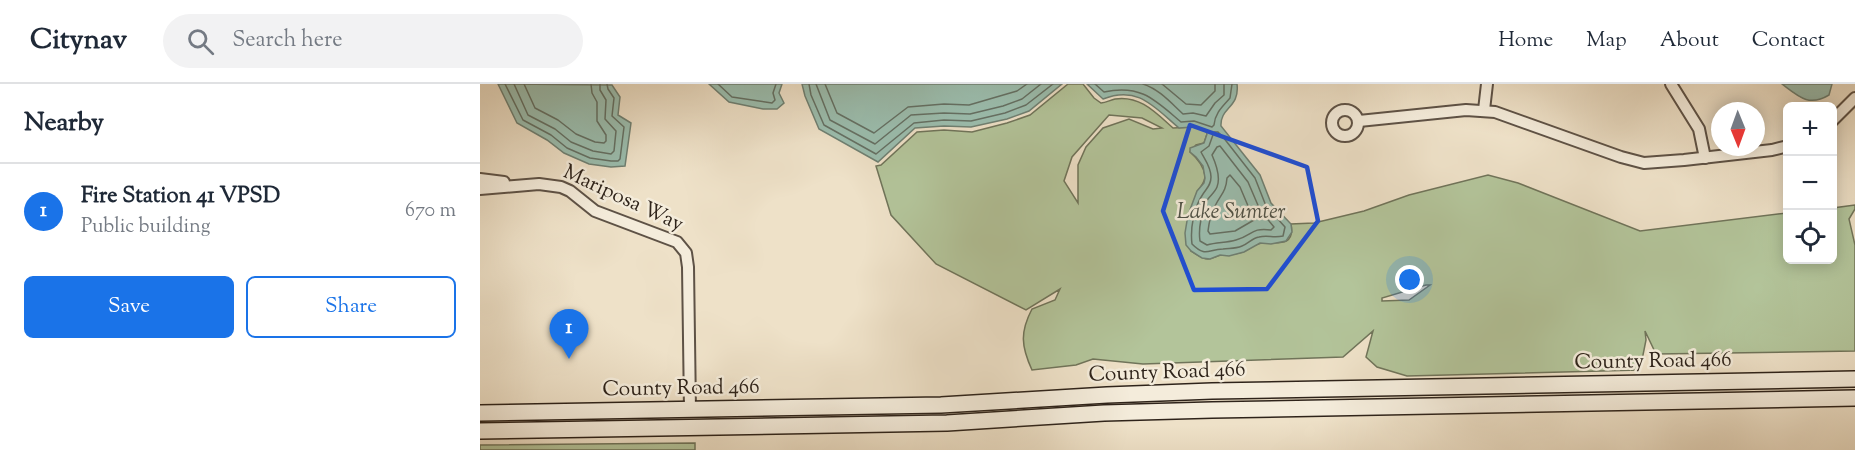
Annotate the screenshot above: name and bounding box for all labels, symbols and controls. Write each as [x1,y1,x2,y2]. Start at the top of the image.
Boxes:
search box [163,14,583,68]
text: Citynav [30,21,127,61]
icon: search [184,25,217,58]
text: Search here [232,25,343,57]
text: Home [1498,26,1553,56]
text: Map [1586,26,1627,56]
text: About [1660,26,1719,56]
text: Contact [1752,26,1825,56]
north arrow [1711,102,1765,156]
map controls [1783,102,1837,264]
button: + [1783,102,1837,156]
text: Nearby [24,105,104,142]
button: − [1783,156,1837,210]
street label: Mariposa Way [558,158,689,240]
text: Fire Station 41 VPSD [81,181,280,213]
text: 1 [40,197,47,226]
text: 670 m [405,197,456,226]
water label: Lake Sumter [1176,197,1286,229]
button: locate [1783,210,1837,264]
text: Public building [81,213,211,242]
your location [1395,265,1424,294]
button: Save [24,276,234,338]
button: Share [246,276,456,338]
pin: 1 [550,310,589,359]
street label: County Road 466 [1574,346,1732,378]
street label: County Road 466 [1088,355,1246,391]
street label: County Road 466 [602,373,760,405]

